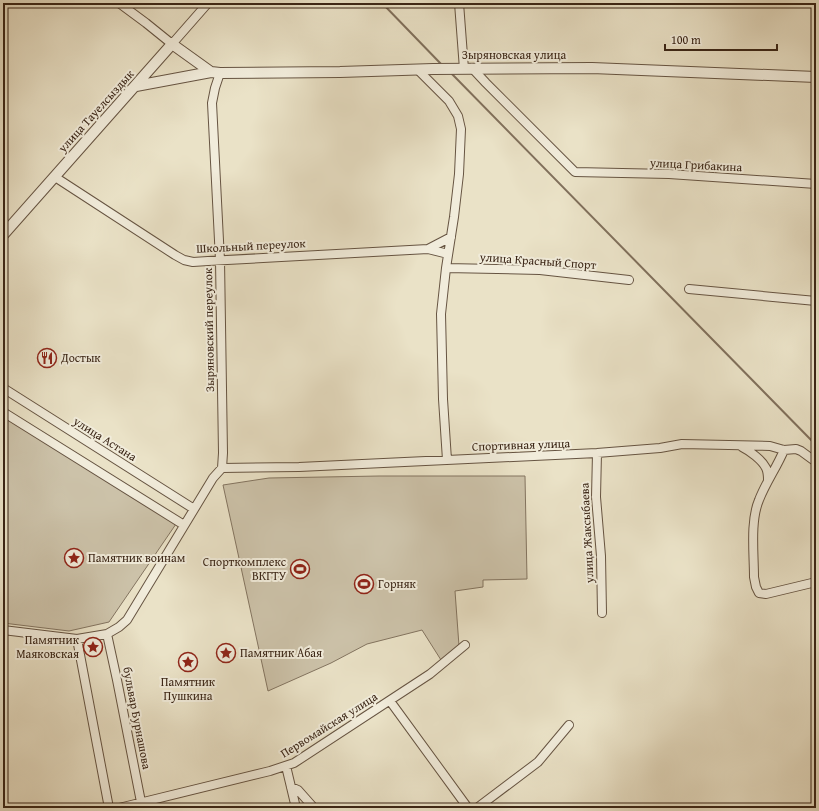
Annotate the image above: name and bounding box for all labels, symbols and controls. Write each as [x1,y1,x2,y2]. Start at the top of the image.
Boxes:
scale bar [665,26,777,52]
text: 100 m [671,31,701,48]
street label: Зыряновская улица [462,46,567,63]
street label: улица Тауелсыздык [53,65,138,156]
street label: улица Грибакина [648,154,743,175]
street label: Школьный переулок [196,234,307,257]
street label: улица Красный Спорт [478,248,597,273]
street label: Зыряновский переулок [199,267,218,392]
restaurant icon: Достык [36,347,58,369]
place label: Достык [60,349,101,366]
street label: улица Астана [69,412,140,465]
street label: Спортивная улица [471,434,571,455]
street label: улица Жаксыбаева [575,482,598,585]
place icon: Памятник воинам [63,547,85,569]
place label: Памятник воинам [88,549,186,566]
place label: Спорткомплекс ВКГТУ [203,553,287,584]
sports icon: Спорткомплекс ВКГТУ [289,558,311,580]
sports icon: Горняк [353,573,375,595]
place label: Горняк [378,575,416,592]
place label: Памятник Маяковская [16,631,80,662]
place icon: Памятник Маяковская [82,636,104,658]
place icon: Памятник Абая [215,642,237,664]
place label: Памятник Абая [240,644,322,661]
place icon: Памятник Пушкина [177,651,199,673]
street label: бульвар Бурнашова [119,665,156,771]
place label: Памятник Пушкина [161,673,216,704]
street label: Первомайская улица [277,688,381,761]

